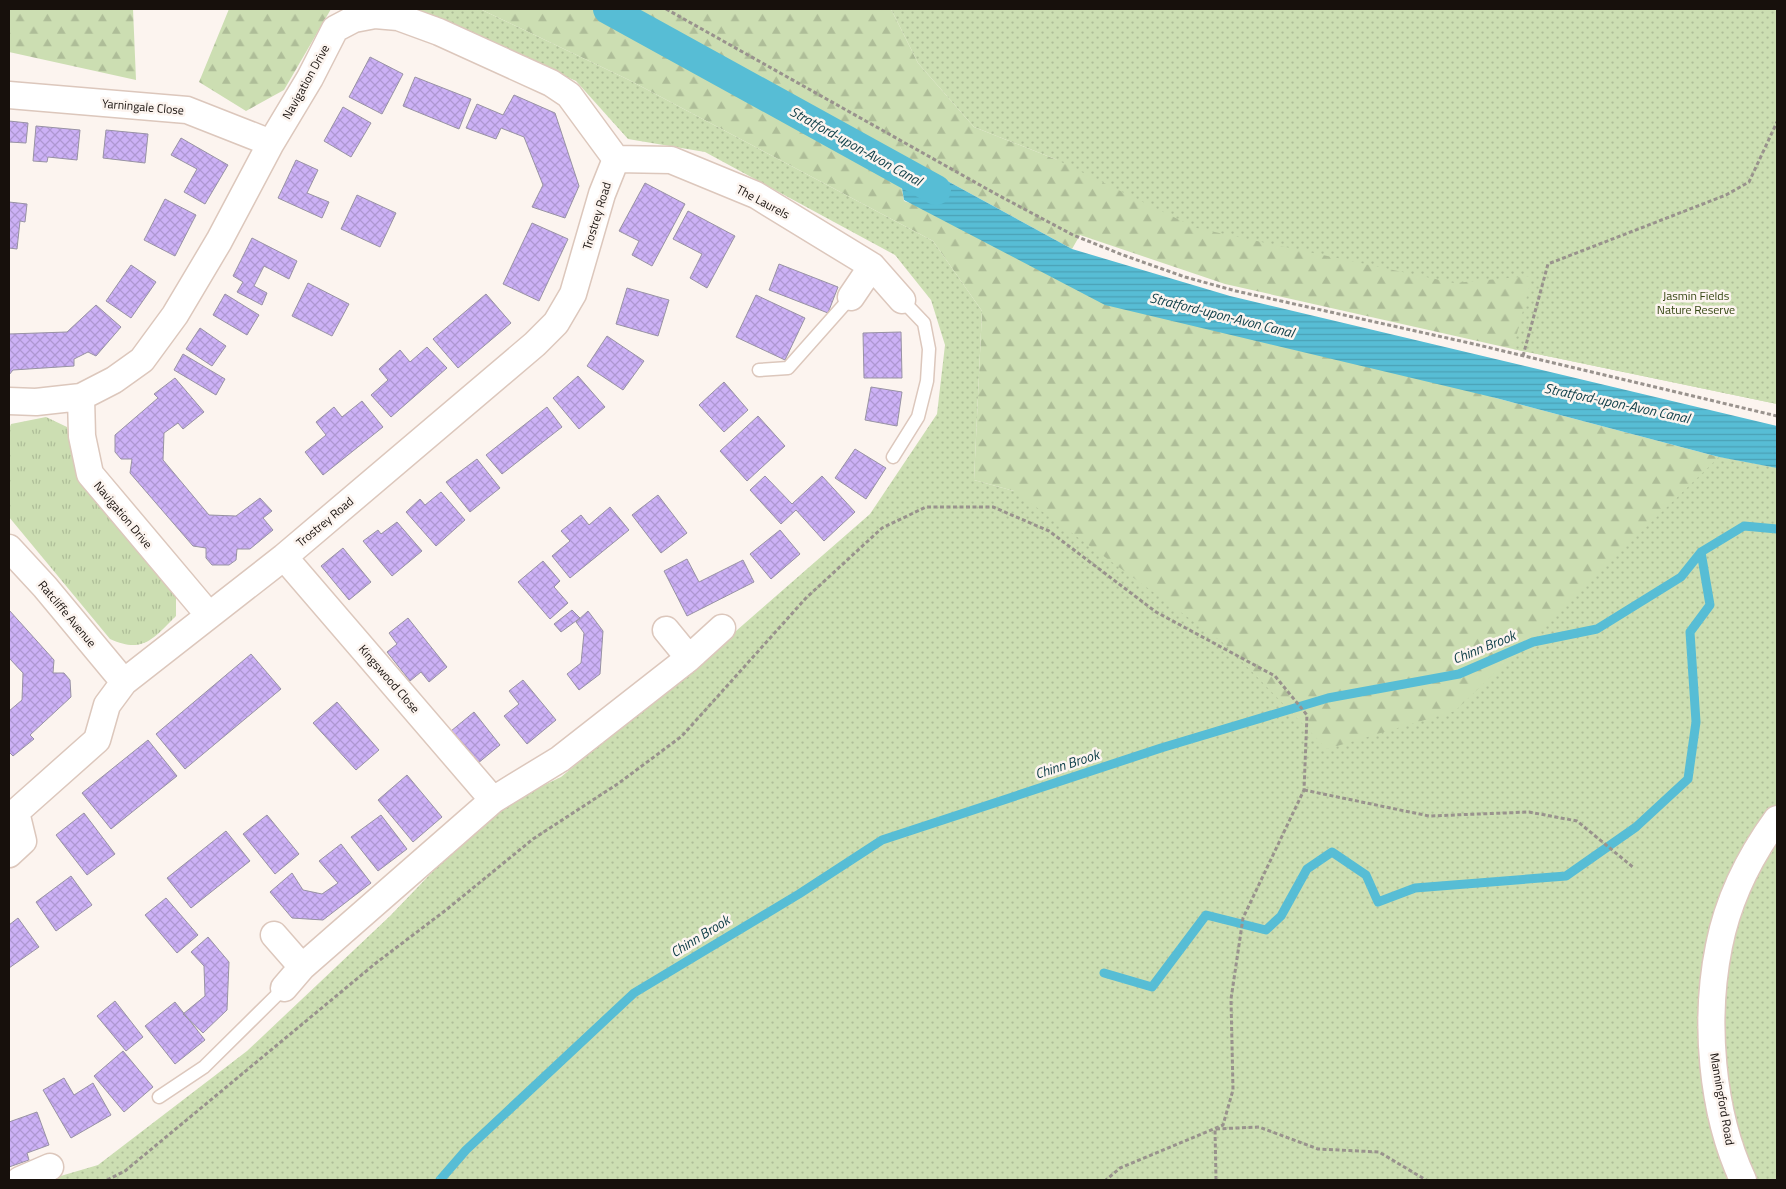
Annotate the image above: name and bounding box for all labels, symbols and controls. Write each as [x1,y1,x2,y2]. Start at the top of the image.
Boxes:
street label: Navigation Drive [277,41,334,123]
street label: Yarningale Close [101,93,185,120]
water label: Stratford-upon-Avon Canal [786,101,928,192]
street label: Trostrey Road [577,180,616,252]
street label: The Laurels [733,180,794,224]
water label: Stratford-upon-Avon Canal [1148,286,1298,343]
park label: Jasmin Fields Nature Reserve [1657,286,1735,319]
water label: Stratford-upon-Avon Canal [1543,377,1694,429]
street label: Navigation Drive [89,477,157,553]
street label: Trostrey Road [292,492,358,551]
street label: Ratcliffe Avenue [34,576,101,651]
water label: Chinn Brook [1449,624,1520,669]
street label: Kingswood Close [354,640,425,717]
water label: Chinn Brook [1032,743,1103,784]
water label: Chinn Brook [666,908,735,962]
street label: Manningford Road [1705,1051,1740,1147]

